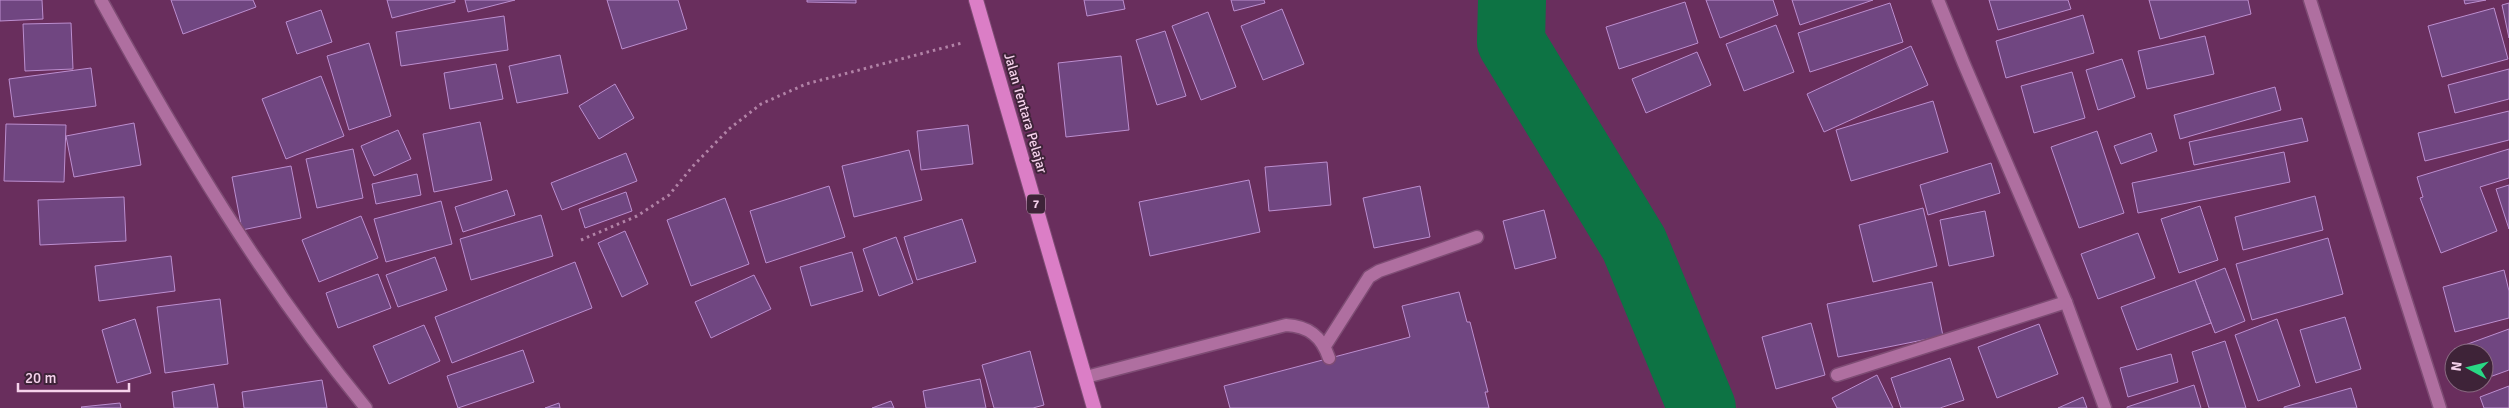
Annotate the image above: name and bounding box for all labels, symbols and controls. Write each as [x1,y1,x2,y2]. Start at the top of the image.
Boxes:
street label: Jalan Tentara Pelajar [1000,51,1051,176]
road number: 7 [1027,194,1045,213]
north arrow [2444,343,2494,393]
scale bar [18,360,129,392]
text: N [2448,361,2466,372]
text: 20 m [25,369,56,387]

